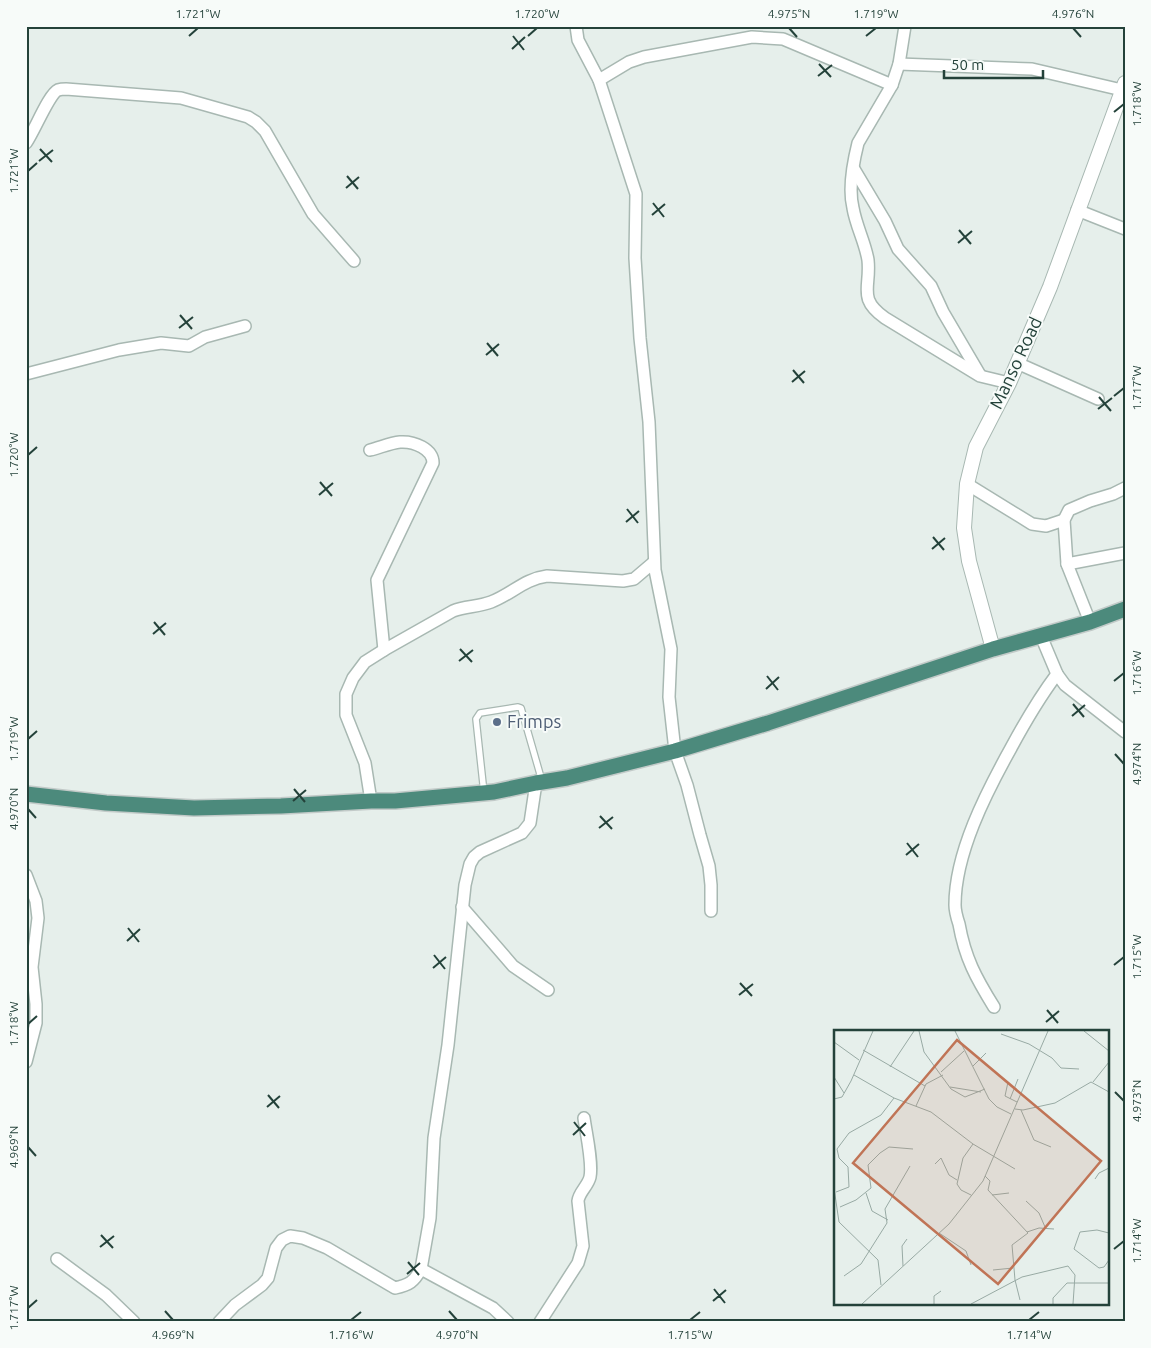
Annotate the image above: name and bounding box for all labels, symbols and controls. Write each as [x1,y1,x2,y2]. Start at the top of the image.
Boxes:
text: 1.721°W [176,7,221,20]
text: 1.720°W [515,7,560,20]
text: 4.975°N [768,7,810,20]
text: 1.719°W [854,7,899,20]
text: 4.976°N [1052,7,1094,20]
scale bar [944,48,1042,80]
text: 50 m [951,56,984,73]
text: 1.718°W [1130,82,1143,127]
text: 1.721°W [7,149,20,194]
street label: Manso Road [985,313,1045,412]
text: 1.717°W [1130,366,1143,411]
text: 1.720°W [7,433,20,478]
text: 1.716°W [1130,651,1143,696]
place label: Frimps [507,711,561,731]
marker: Frimps [491,716,503,728]
text: 1.719°W [7,717,20,762]
text: 4.974°N [1130,743,1143,785]
text: 4.970°N [7,788,20,830]
text: 1.715°W [1130,935,1143,980]
text: 1.718°W [7,1002,20,1047]
inset map [834,1030,1108,1306]
text: 4.973°N [1130,1080,1143,1122]
text: 4.969°N [7,1126,20,1168]
text: 1.714°W [1130,1219,1143,1264]
text: 1.717°W [7,1286,20,1331]
text: 4.969°N [152,1328,194,1341]
text: 1.716°W [329,1328,374,1341]
text: 4.970°N [436,1328,478,1341]
text: 1.715°W [668,1328,713,1341]
text: 1.714°W [1007,1328,1052,1341]

